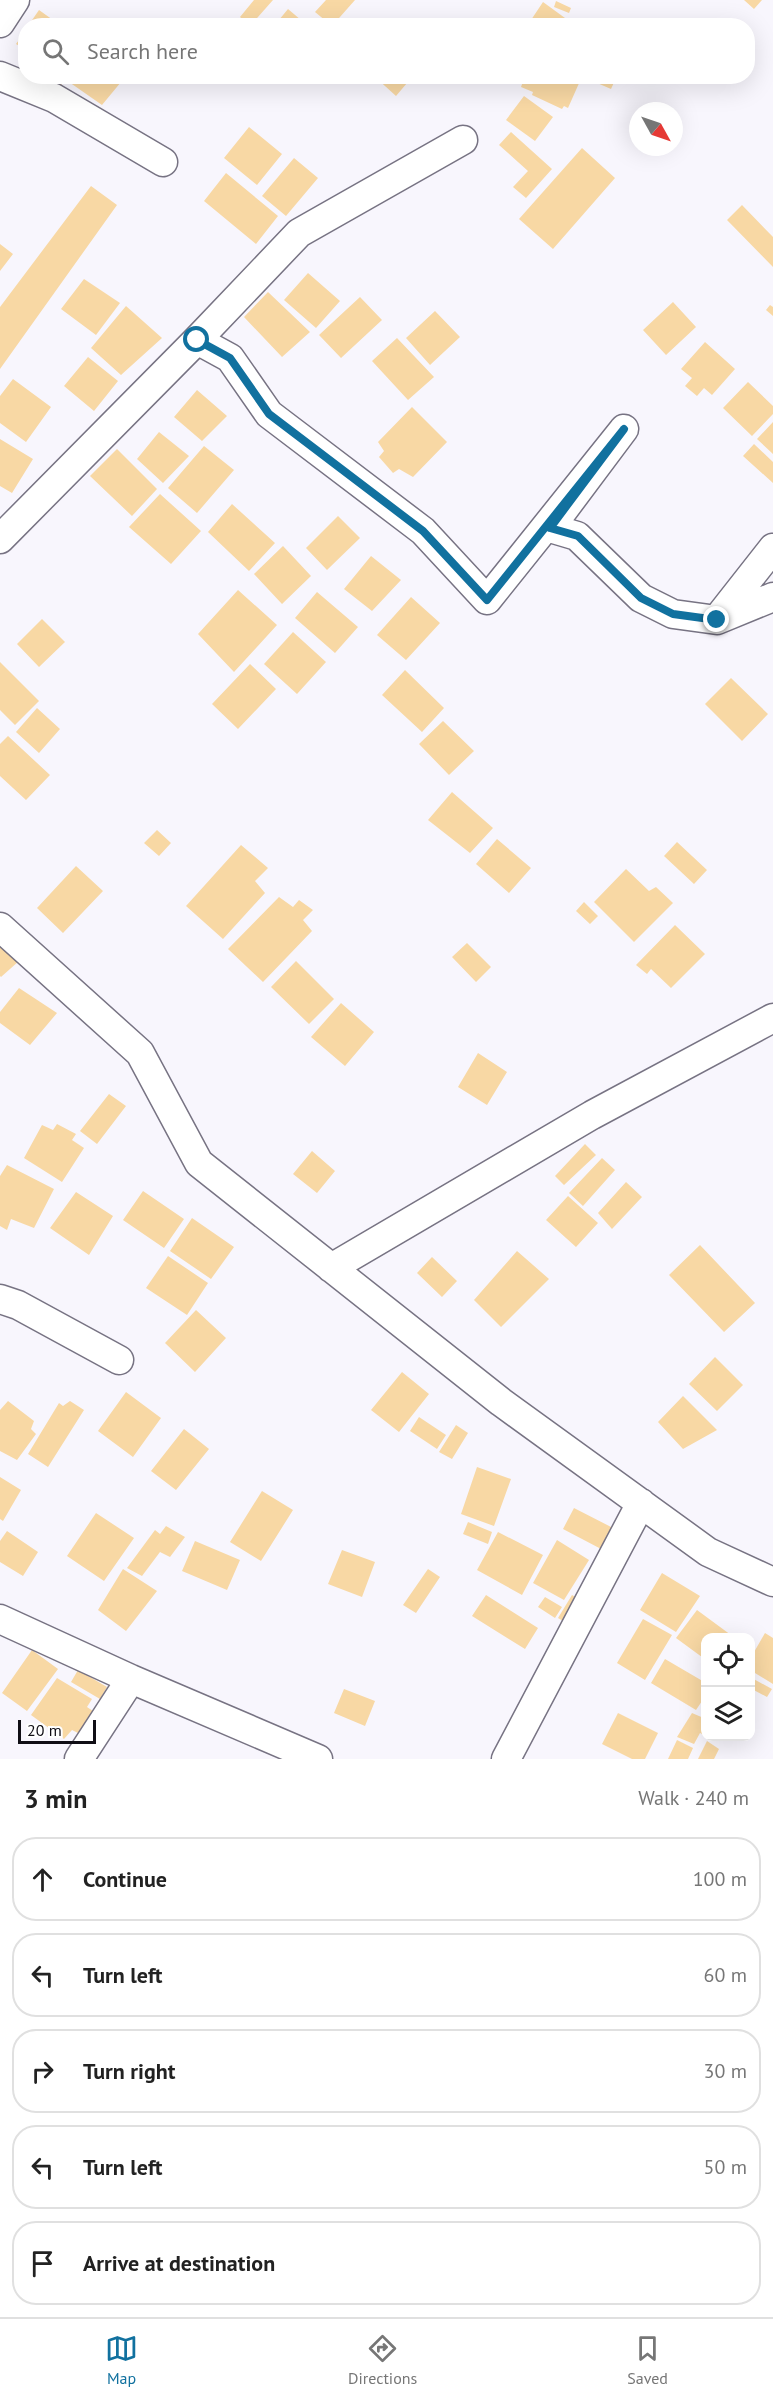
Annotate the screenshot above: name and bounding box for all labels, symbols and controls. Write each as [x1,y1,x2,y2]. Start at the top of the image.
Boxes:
search box [18,18,755,84]
icon: search [39,35,72,68]
text: Search here [87,37,198,65]
north arrow [629,102,683,156]
route start [183,326,209,352]
route end [703,606,729,632]
map controls [701,1633,755,1741]
button: locate [701,1633,755,1687]
button: layers [701,1687,755,1741]
scale bar [18,1717,96,1744]
text: 20 m [27,1720,62,1740]
text: 3 min [24,1782,87,1815]
text: Walk · 240 m [638,1785,749,1811]
icon: ahead [26,1863,59,1896]
text: Continue [83,1865,167,1893]
text: 100 m [693,1866,747,1892]
icon: left [26,1959,59,1992]
text: Turn left [83,1961,163,1989]
text: 60 m [704,1962,747,1988]
icon: right [26,2055,59,2088]
text: Turn right [83,2057,175,2085]
text: 30 m [704,2058,747,2084]
icon: left [26,2151,59,2184]
text: Turn left [83,2153,163,2181]
text: 50 m [704,2154,747,2180]
icon: arrive [26,2247,59,2280]
text: Arrive at destination [83,2249,275,2277]
tab: Map [105,2332,138,2388]
tab: Directions [348,2332,417,2388]
tab: Saved [627,2332,668,2388]

